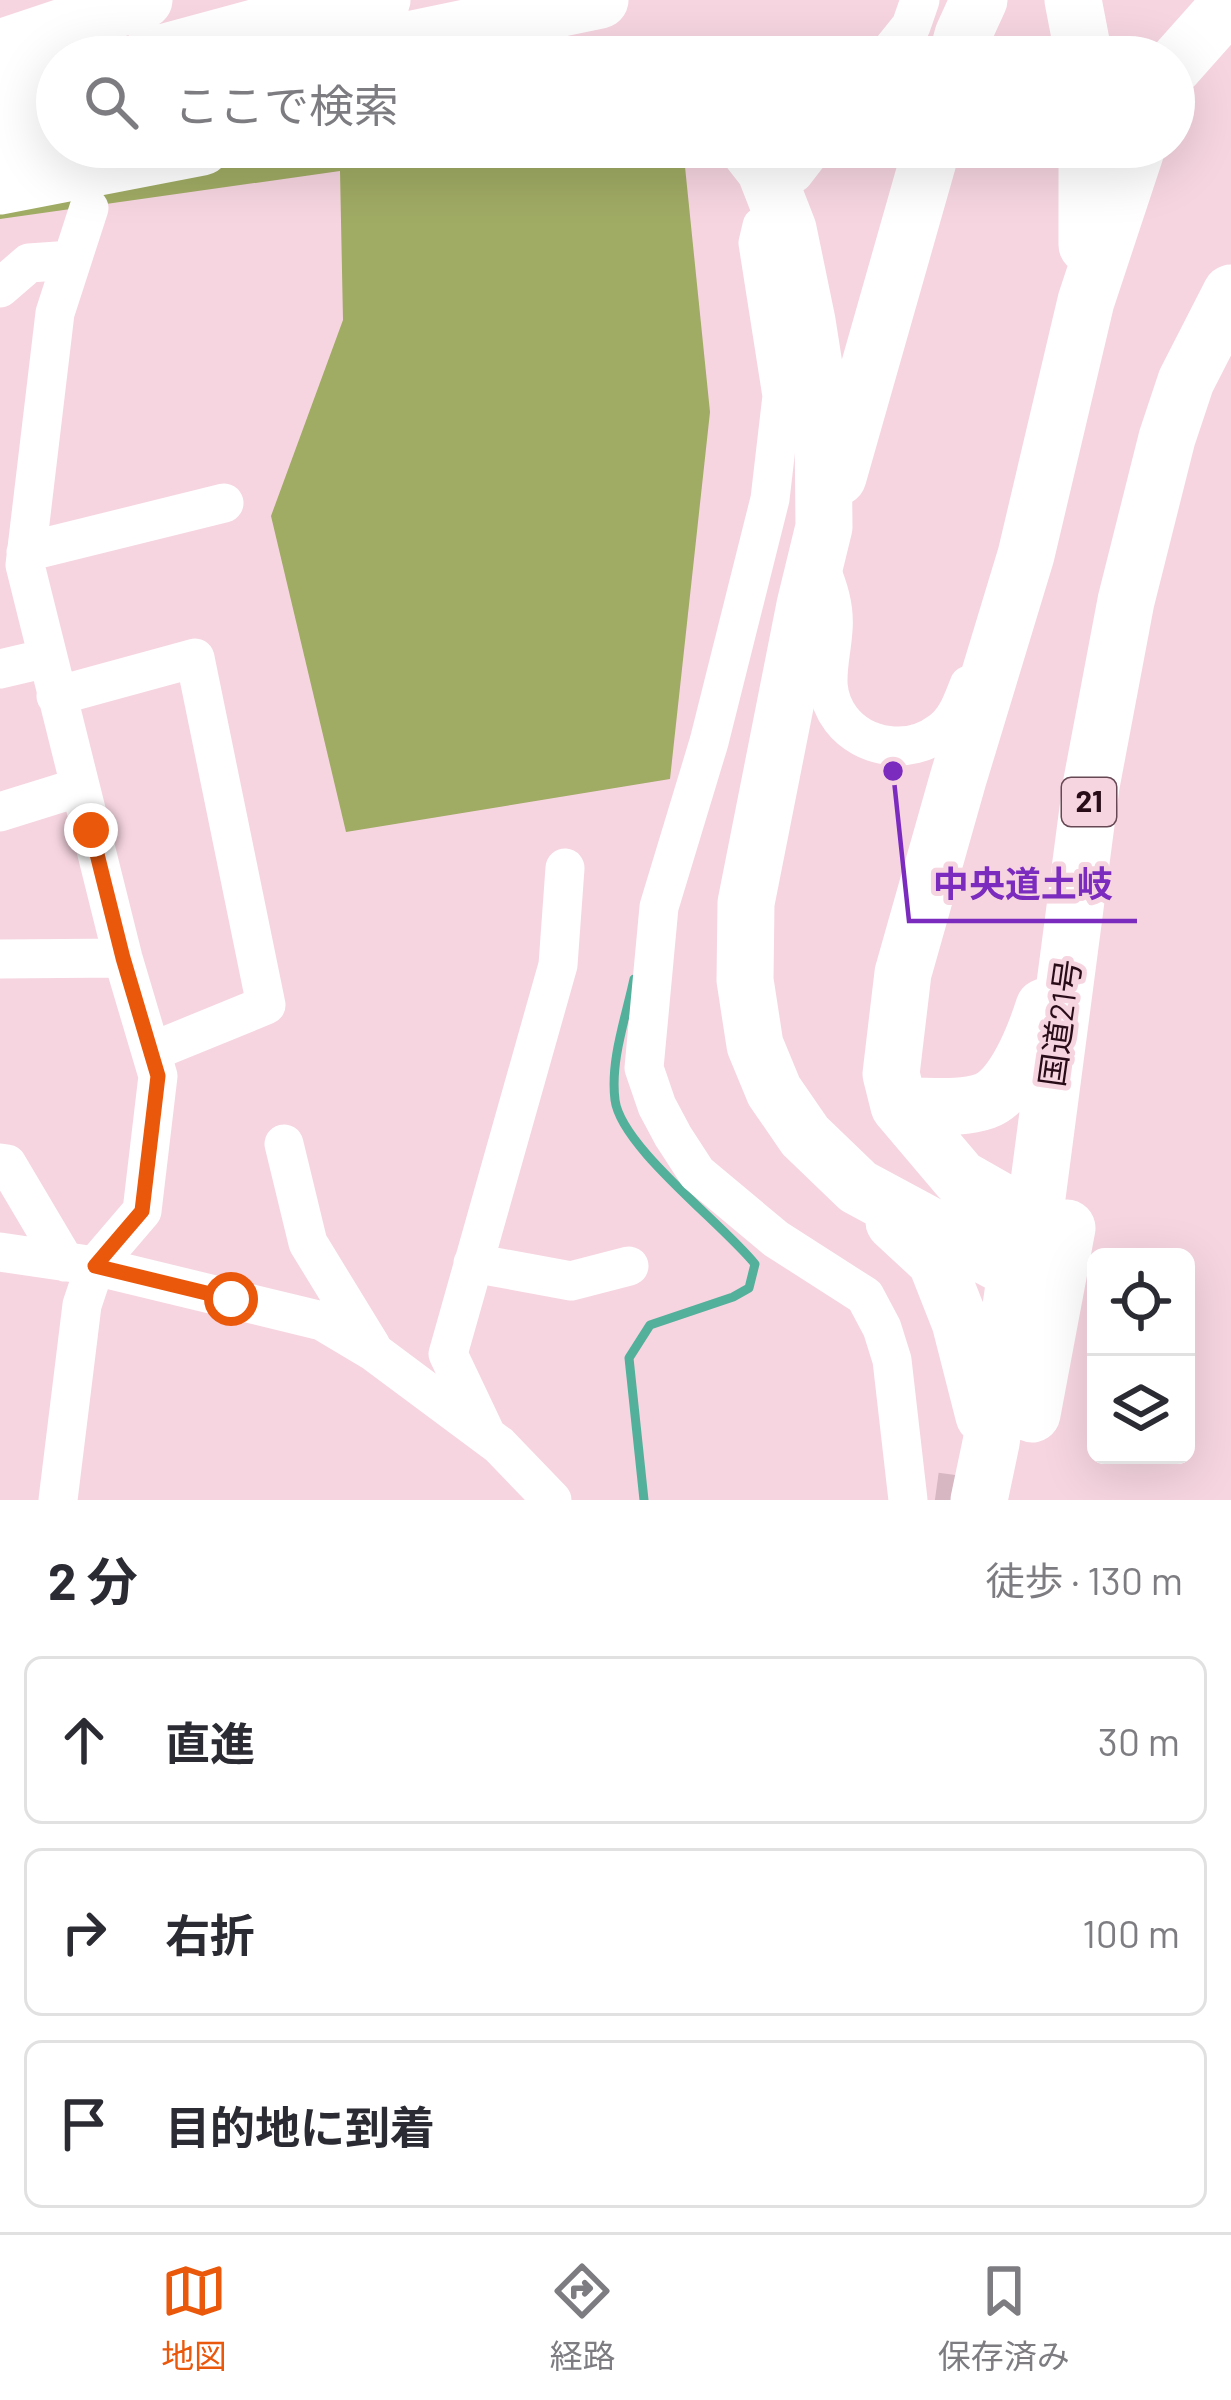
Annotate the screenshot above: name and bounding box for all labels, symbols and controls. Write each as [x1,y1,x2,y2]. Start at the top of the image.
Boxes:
search box [36,36,1195,168]
icon: search [78,69,144,135]
text: ここで検索 [174,77,399,131]
road number: 21 [1062,778,1116,826]
route end [64,803,118,857]
callout: 中央道土岐 [909,849,1137,921]
text: 中央道土岐 [933,861,1113,904]
street label: 国道21号 [1030,957,1088,1089]
map controls [1087,1248,1195,1464]
button: locate [1087,1248,1195,1356]
route start [204,1272,258,1326]
button: layers [1087,1356,1195,1464]
text: 2 分 [48,1549,138,1610]
text: 徒歩 · 130 m [985,1556,1183,1603]
icon: ahead [51,1707,117,1773]
text: 直進 [165,1715,255,1769]
text: 30 m [1098,1717,1180,1764]
icon: right [51,1899,117,1965]
text: 右折 [165,1907,255,1961]
text: 100 m [1082,1909,1180,1956]
icon: arrive [51,2091,117,2157]
text: 目的地に到着 [165,2099,435,2153]
tab: 地図 [161,2258,227,2378]
tab: 経路 [549,2258,615,2378]
tab: 保存済み [938,2258,1070,2378]

